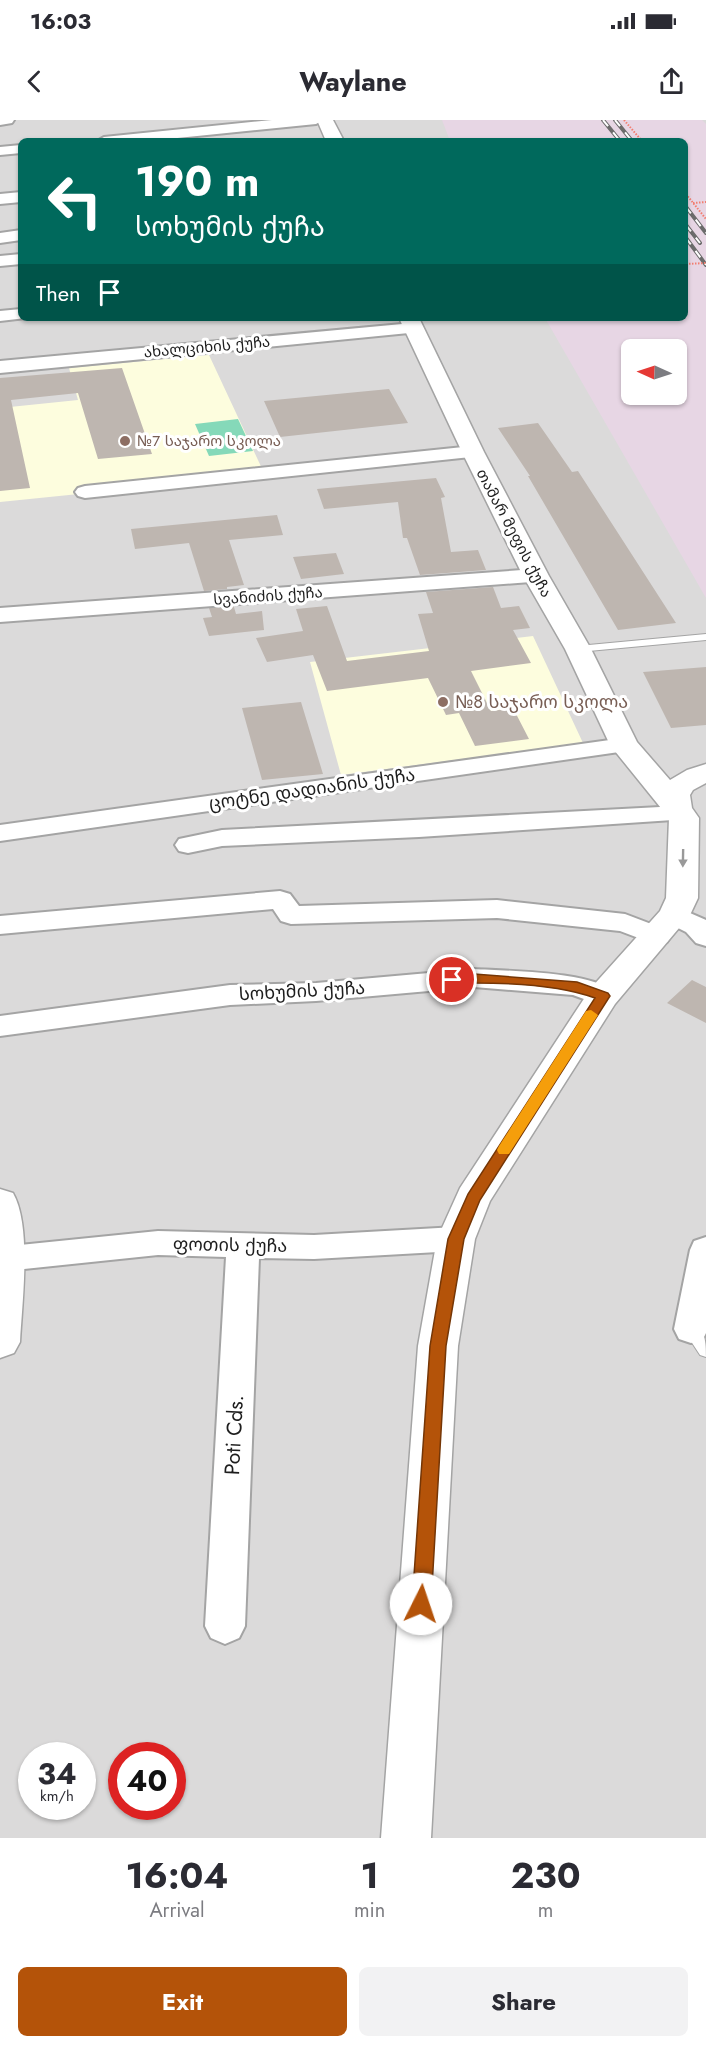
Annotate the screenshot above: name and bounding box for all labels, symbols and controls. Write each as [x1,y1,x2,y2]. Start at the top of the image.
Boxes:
text: 16:03 [30,5,91,37]
text: Waylane [299,62,407,101]
icon: back [18,65,51,98]
icon: share [655,65,688,98]
text: 190 m [135,151,259,212]
icon: left [36,162,114,240]
text: სოხუმის ქუჩა [135,207,325,246]
icon: arrive [93,276,126,309]
text: Then [36,277,81,309]
street label: ახალციხის ქუჩა [143,331,271,363]
north arrow [621,339,687,405]
map controls [621,339,687,405]
place label: №7 საჯარო სკოლა [137,430,281,452]
marker: №7 საჯარო სკოლა [118,434,132,448]
street label: თამარ მეფის ქუჩა [471,465,557,601]
street label: სვანიძის ქუჩა [213,581,323,611]
place label: №8 საჯარო სკოლა [455,689,628,715]
marker: №8 საჯარო სკოლა [436,695,450,709]
street label: ცოტნე დადიანის ქუჩა [207,762,417,816]
one-way arrow [678,849,688,868]
pin [426,954,477,1005]
icon: arrive [435,963,468,996]
street label: სოხუმის ქუჩა [238,975,366,1007]
street label: ფოთის ქუჩა [173,1231,287,1259]
street label: Poti Cds. [217,1394,251,1476]
position arrow [389,1572,453,1636]
speed limit sign: 40 [108,1742,186,1820]
text: 34 [37,1752,77,1795]
text: km/h [40,1785,74,1807]
text: 16:04 [125,1849,228,1901]
text: 1 [360,1849,379,1901]
text: 230 [511,1849,581,1901]
text: Arrival [149,1896,205,1925]
text: min [354,1896,385,1925]
text: m [538,1896,553,1925]
button: Exit [18,1967,347,2036]
button: Share [359,1967,688,2036]

